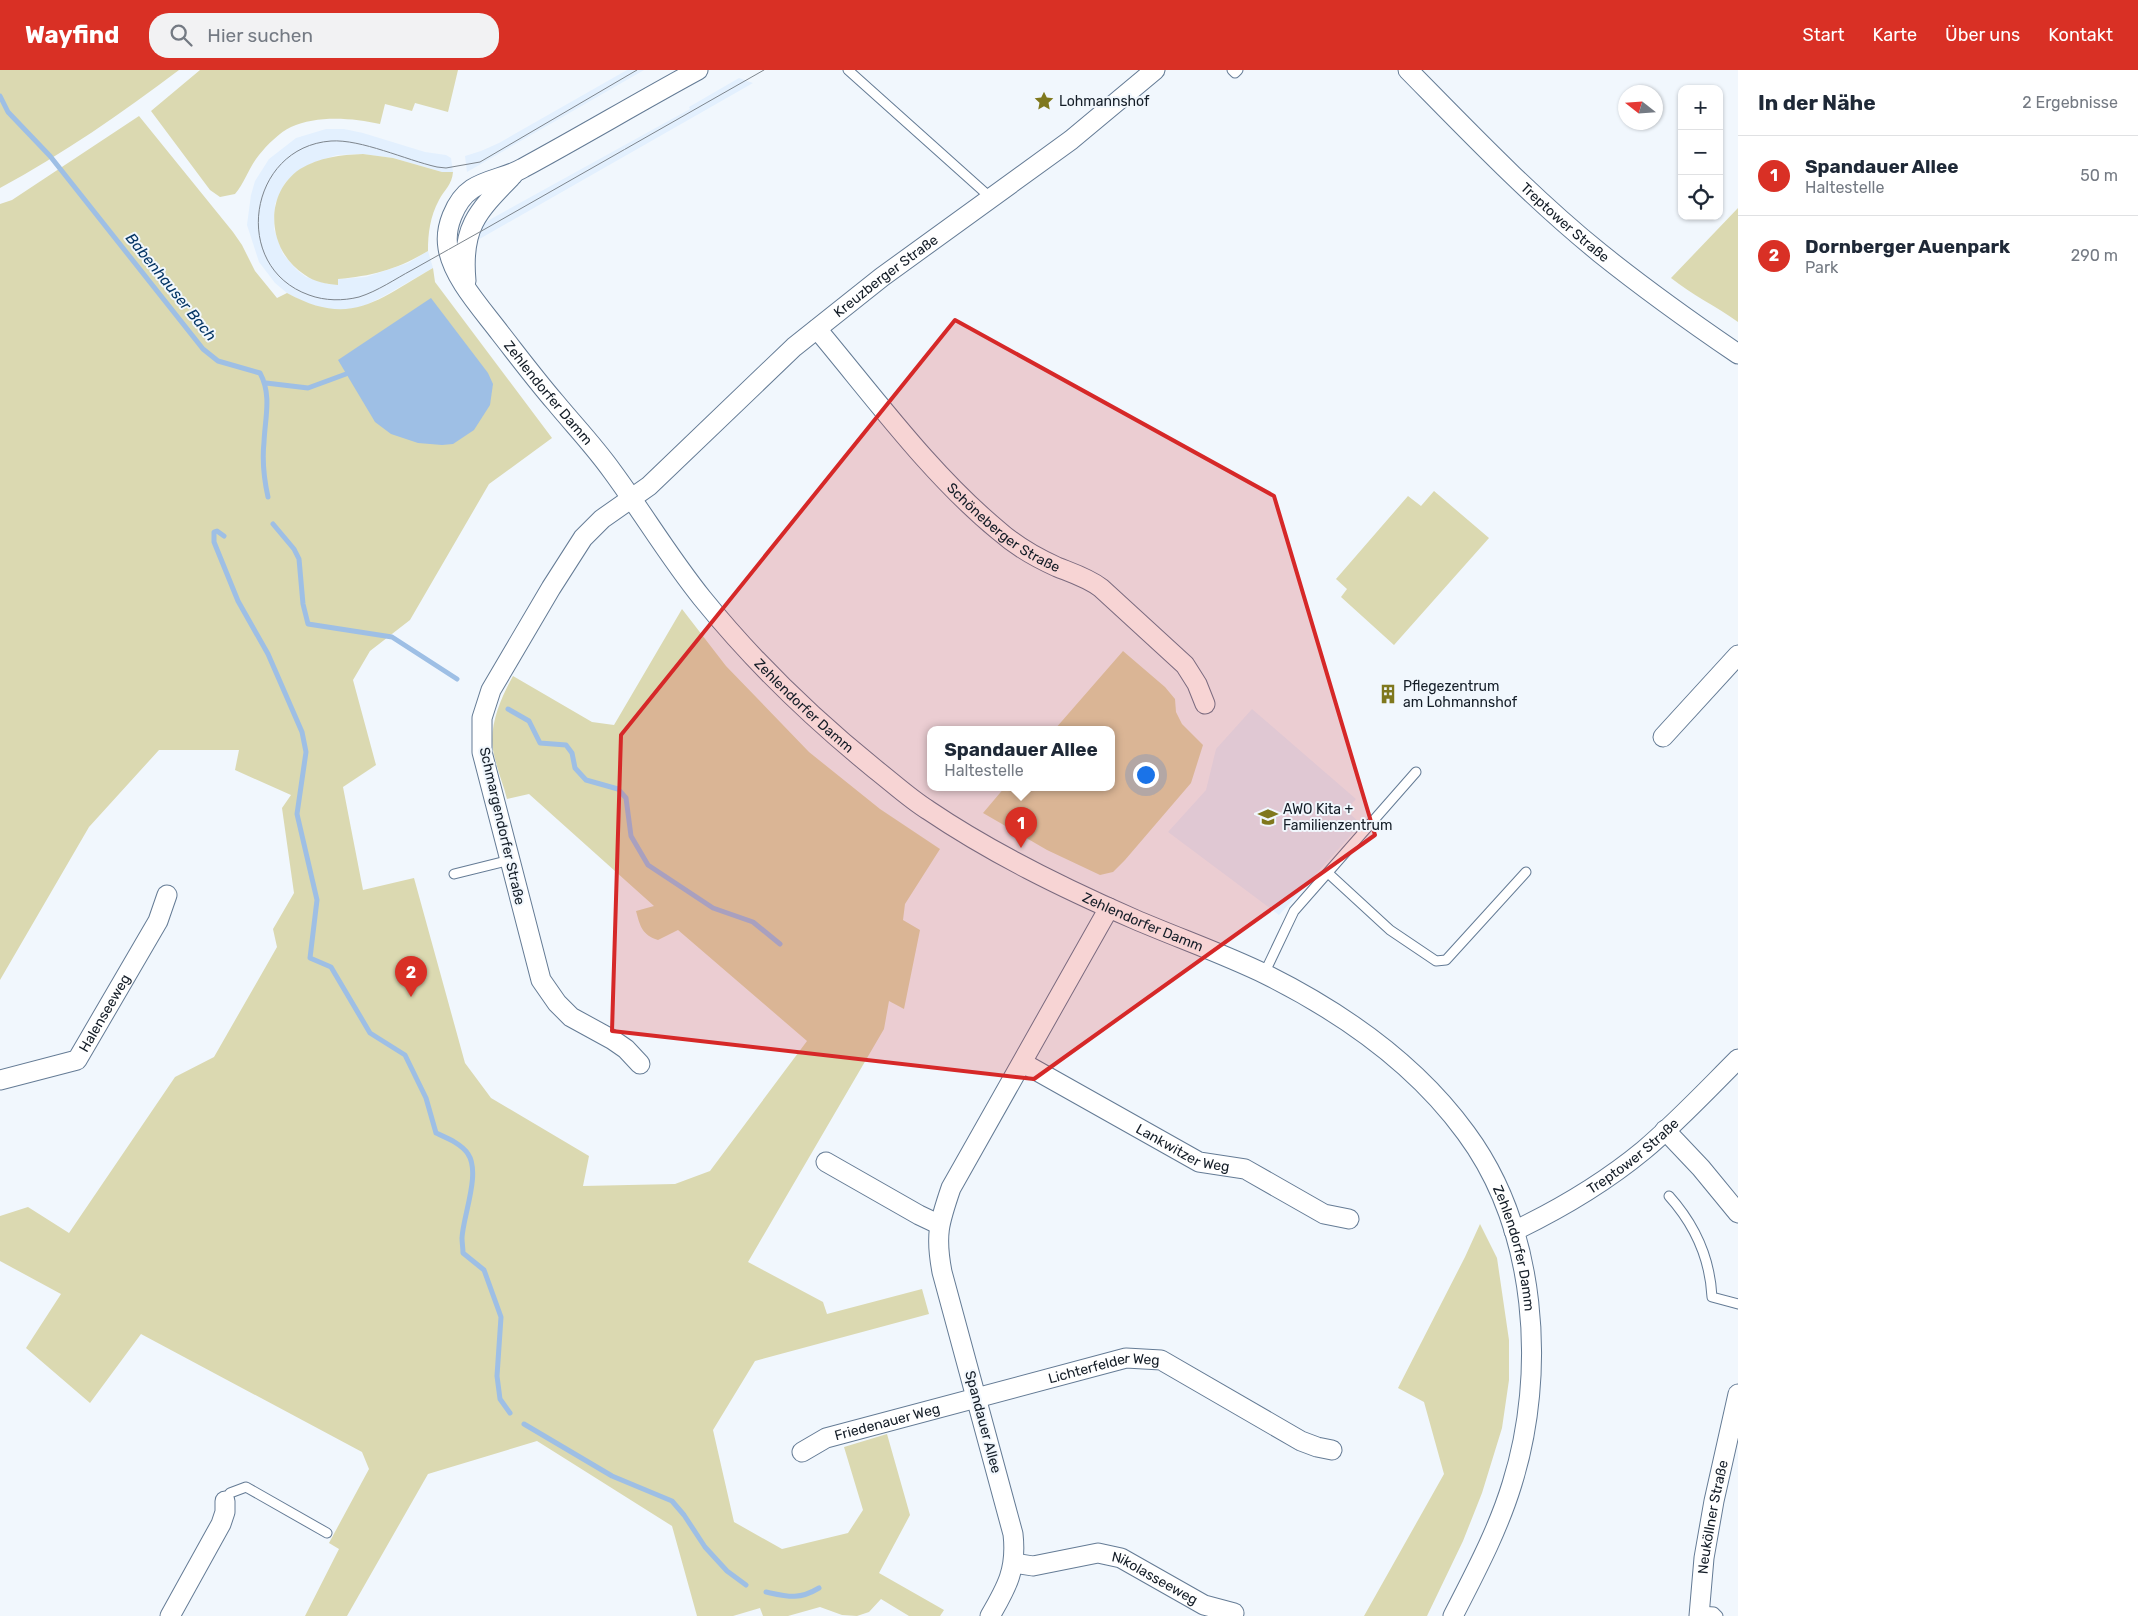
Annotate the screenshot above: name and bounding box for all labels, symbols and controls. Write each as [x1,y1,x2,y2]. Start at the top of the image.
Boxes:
search box [149,13,499,58]
text: Wayfind [25,21,119,49]
icon: search [167,21,195,49]
text: Hier suchen [207,24,313,47]
text: Start [1802,24,1845,46]
text: Karte [1873,24,1917,46]
text: Über uns [1945,24,2020,46]
text: Kontakt [2048,24,2113,46]
north arrow [1618,85,1663,130]
map controls [1678,85,1723,220]
button: + [1678,85,1723,130]
place icon: Lohmannshof [1033,90,1055,112]
text: In der Nähe [1758,90,1876,115]
place label: Lohmannshof [1059,93,1150,110]
text: 2 Ergebnisse [2022,93,2118,112]
button: − [1678,130,1723,175]
text: Spandauer Allee [1805,155,1959,178]
text: 1 [1770,166,1778,185]
text: 50 m [2080,166,2118,185]
button: locate [1678,175,1723,220]
text: Haltestelle [1805,178,1884,197]
street label: Treptower Straße [1517,179,1613,266]
water label: Babenhauser Bach [122,229,220,345]
street label: Kreuzberger Straße [830,231,941,321]
text: Dornberger Auenpark [1805,235,2010,258]
text: 2 [1769,246,1779,265]
text: 290 m [2071,246,2118,265]
text: Park [1805,258,1838,277]
street label: Zehlendorfer Damm [501,337,596,448]
street label: Schöneberger Straße [943,479,1063,576]
street label: Zehlendorfer Damm [751,655,857,756]
place label: Pflegezentrum am Lohmannshof [1403,678,1518,711]
building icon: Pflegezentrum am Lohmannshof [1377,683,1399,705]
popup [927,726,1115,791]
text: Spandauer Allee [944,738,1098,761]
street label: Schmargendorfer Straße [476,745,528,907]
text: Haltestelle [944,761,1024,780]
your location [1133,762,1159,788]
place label: AWO Kita + Familienzentrum [1283,801,1392,834]
school or university icon: AWO Kita + Familienzentrum [1257,806,1279,828]
pin: 1 [1005,807,1037,848]
street label: Zehlendorfer Damm [1080,888,1206,955]
pin: 2 [395,956,427,997]
street label: Halenseeweg [75,971,134,1055]
street label: Treptower Straße [1584,1114,1682,1197]
street label: Lankwitzer Weg [1133,1120,1231,1175]
street label: Zehlendorfer Damm [1489,1183,1538,1312]
street label: Lichterfelder Weg [1046,1349,1160,1387]
street label: Spandauer Allee [961,1369,1005,1475]
street label: Friedenauer Weg [832,1400,942,1444]
street label: Neuköllner Straße [1694,1458,1731,1575]
street label: Nikolasseeweg [1110,1548,1201,1608]

